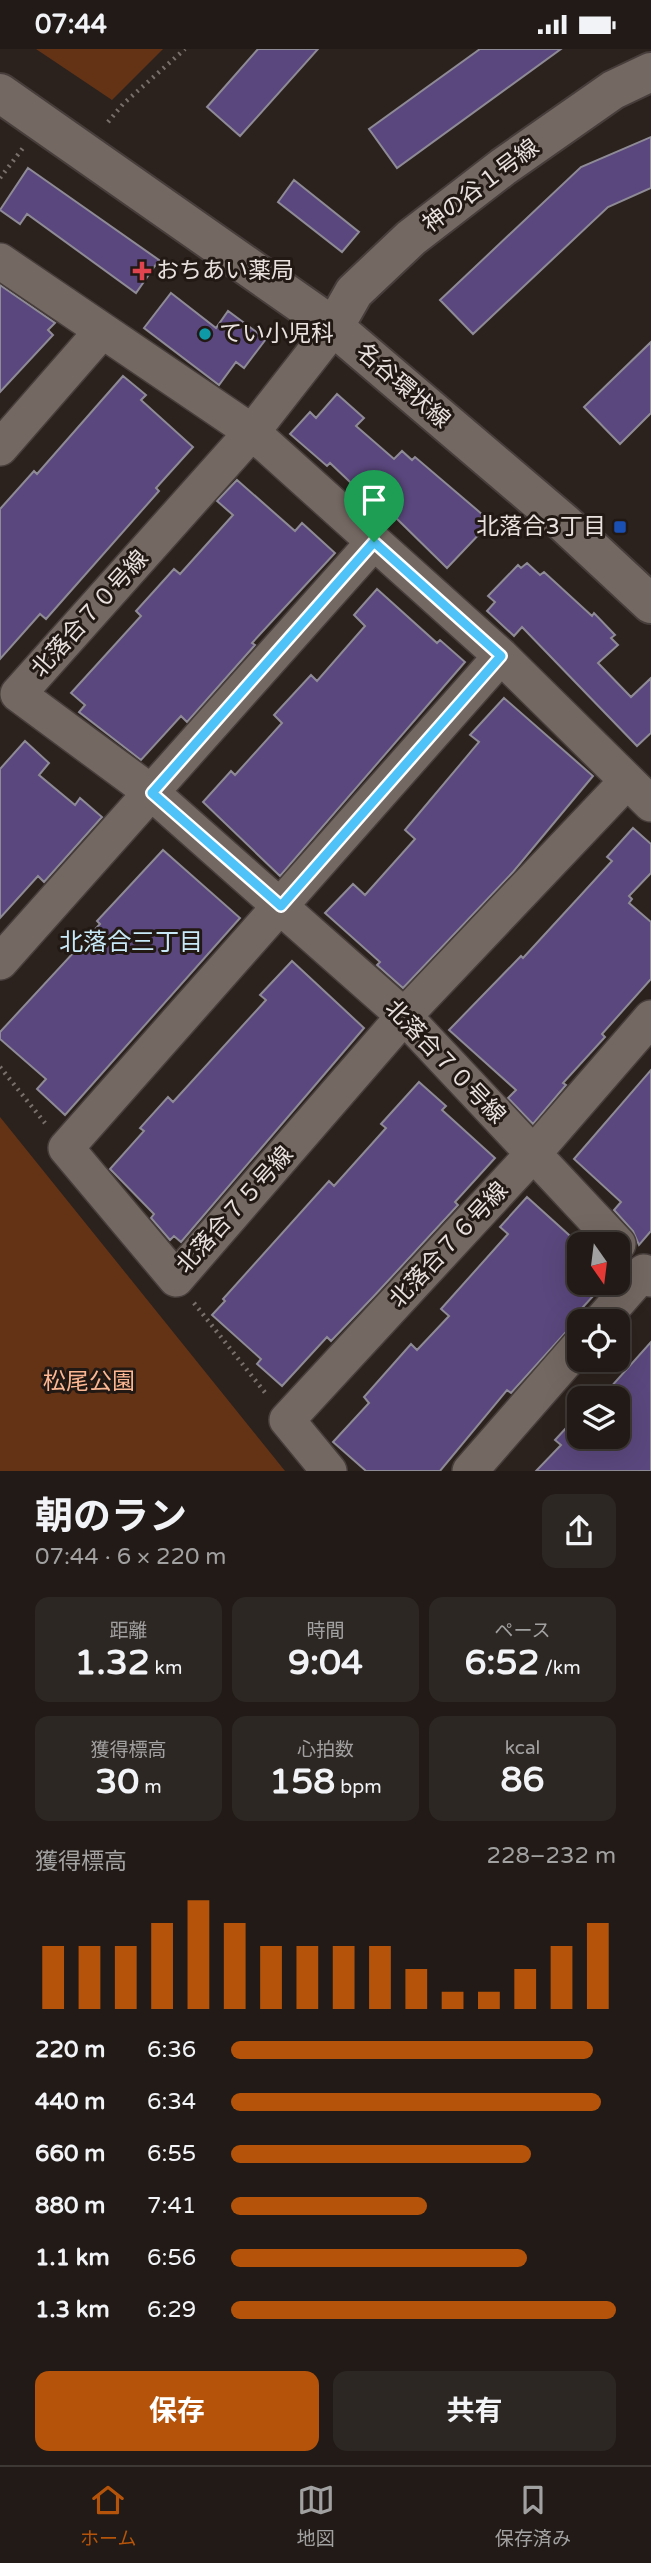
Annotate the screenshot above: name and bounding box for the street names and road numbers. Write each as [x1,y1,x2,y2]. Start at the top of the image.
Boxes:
street label: 神の谷１号線 [417,133,545,239]
street label: 名谷環状線 [350,338,456,434]
street label: 北落合７０号線 [26,545,154,683]
street label: 北落合７０号線 [379,994,511,1130]
street label: 北落合７５号線 [171,1141,299,1279]
street label: 北落合７６号線 [384,1177,514,1313]

